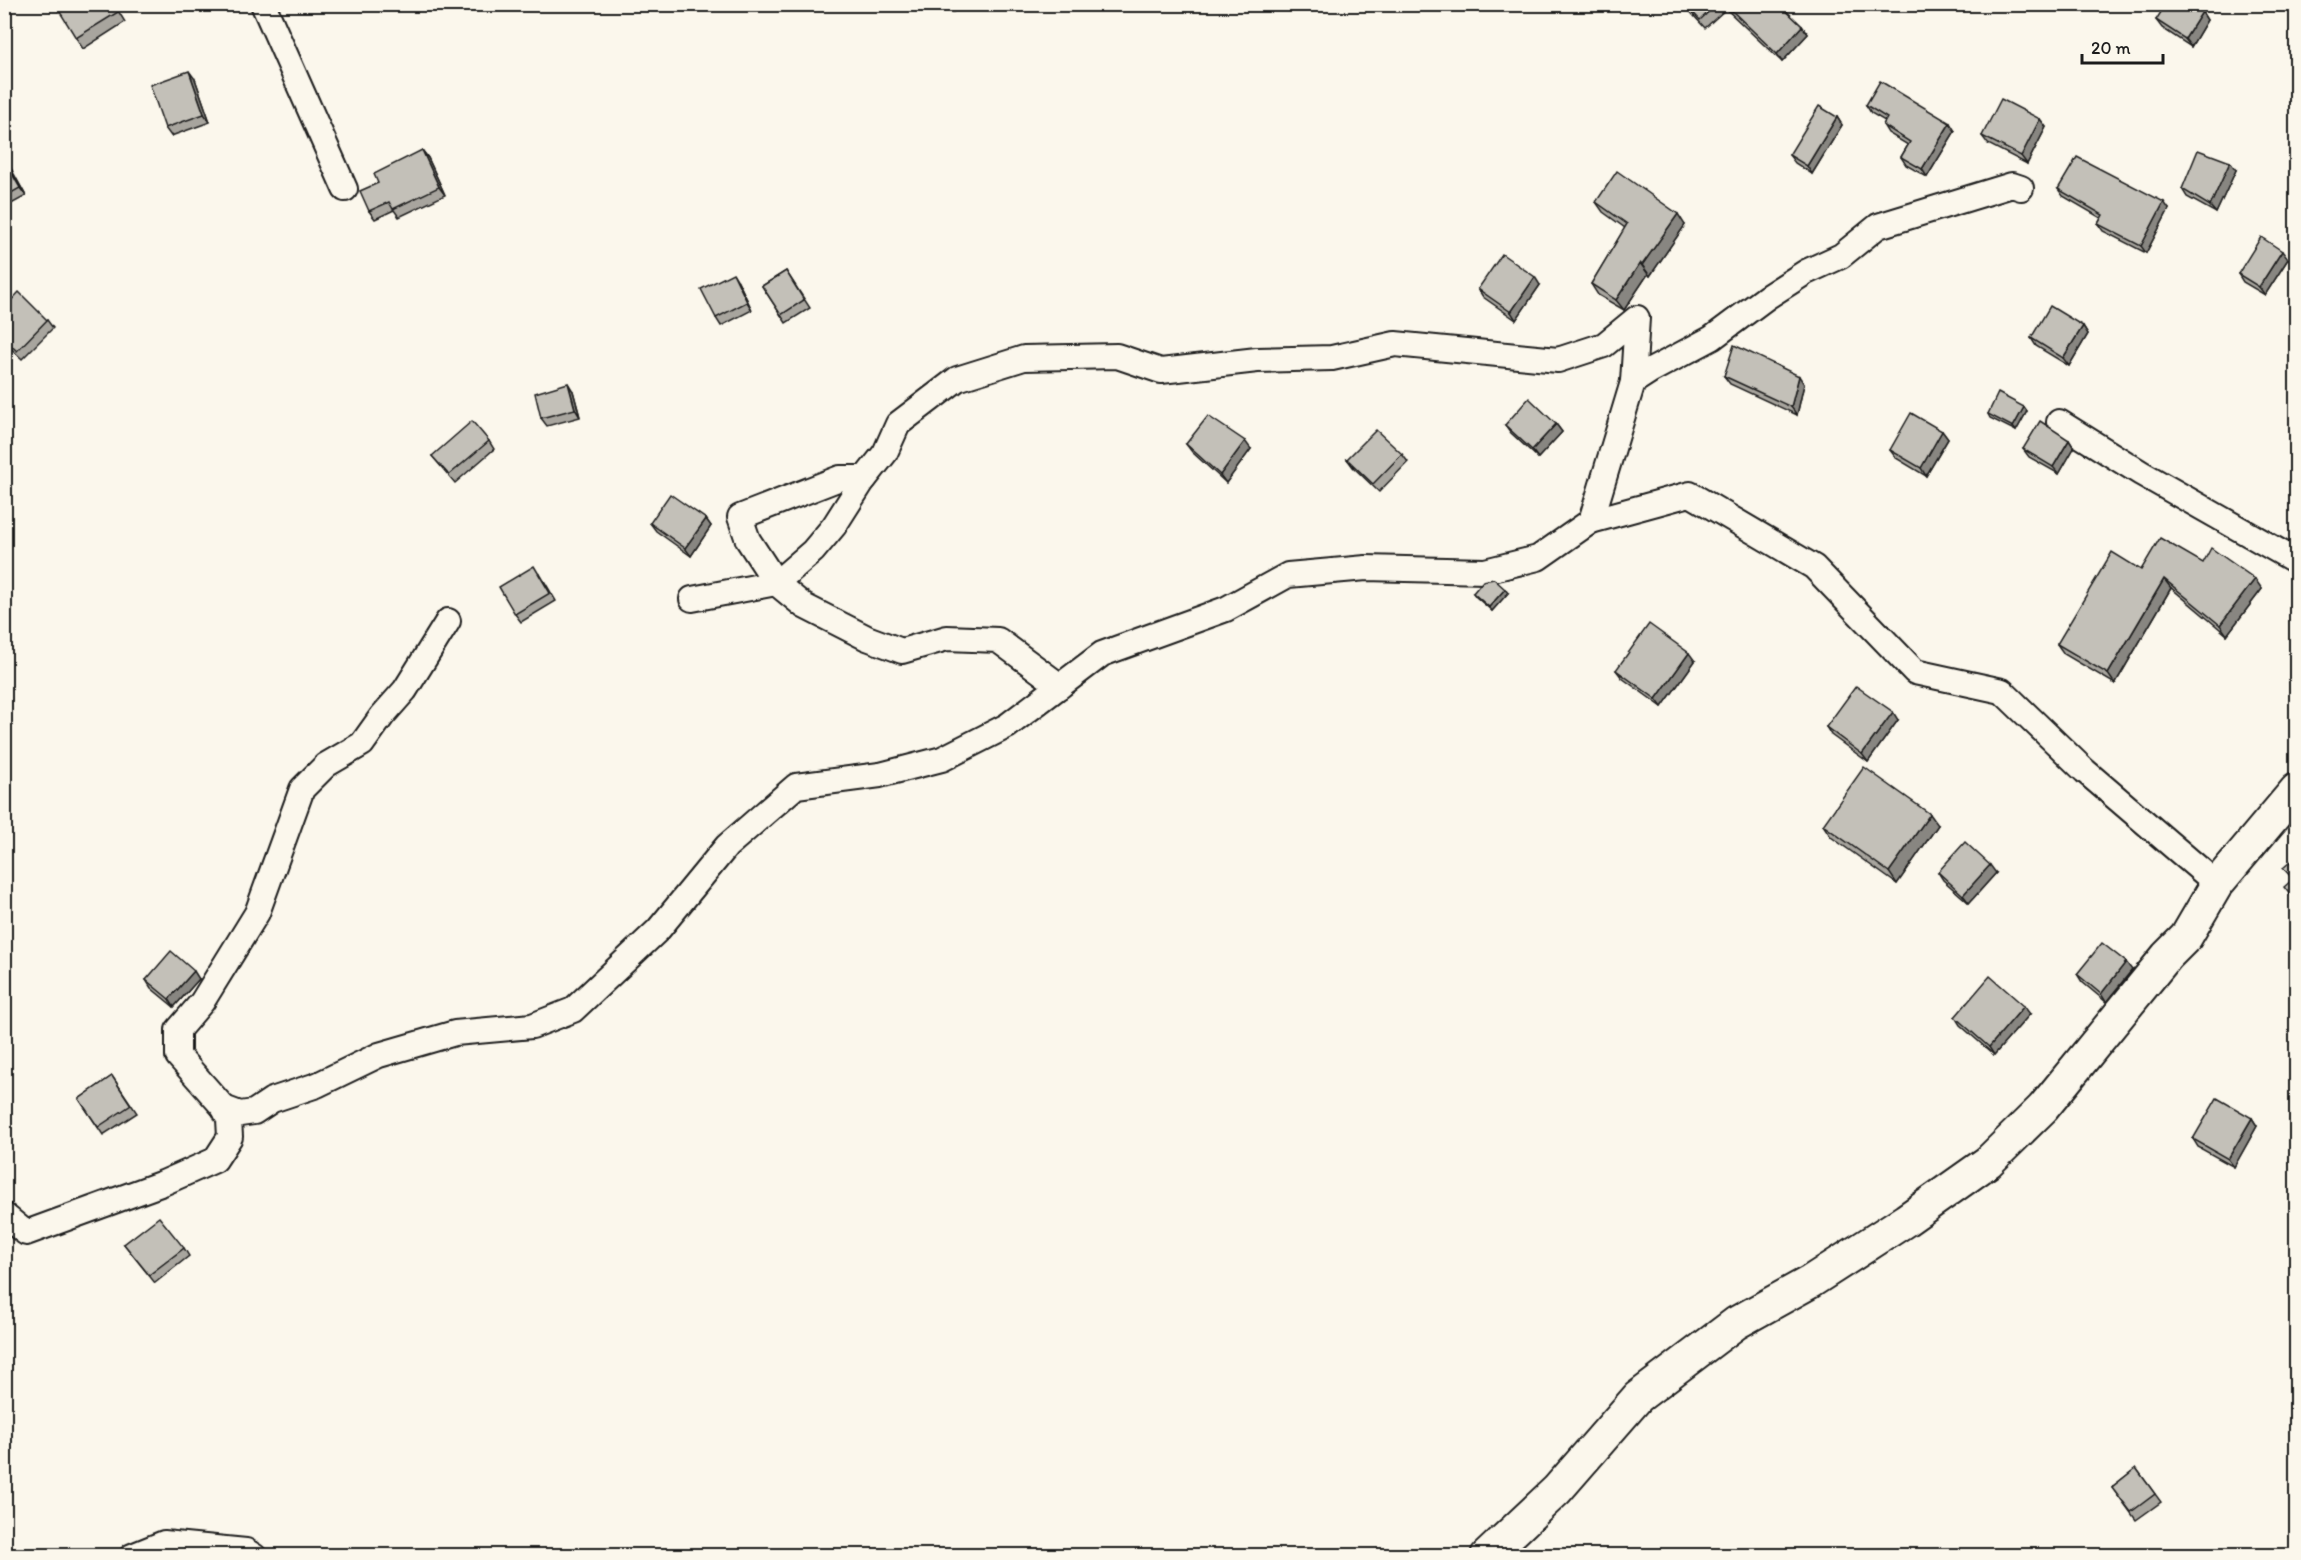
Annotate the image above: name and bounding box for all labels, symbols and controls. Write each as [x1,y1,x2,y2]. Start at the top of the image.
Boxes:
scale bar [2082,27,2163,65]
text: 20 m [2091,37,2131,59]

